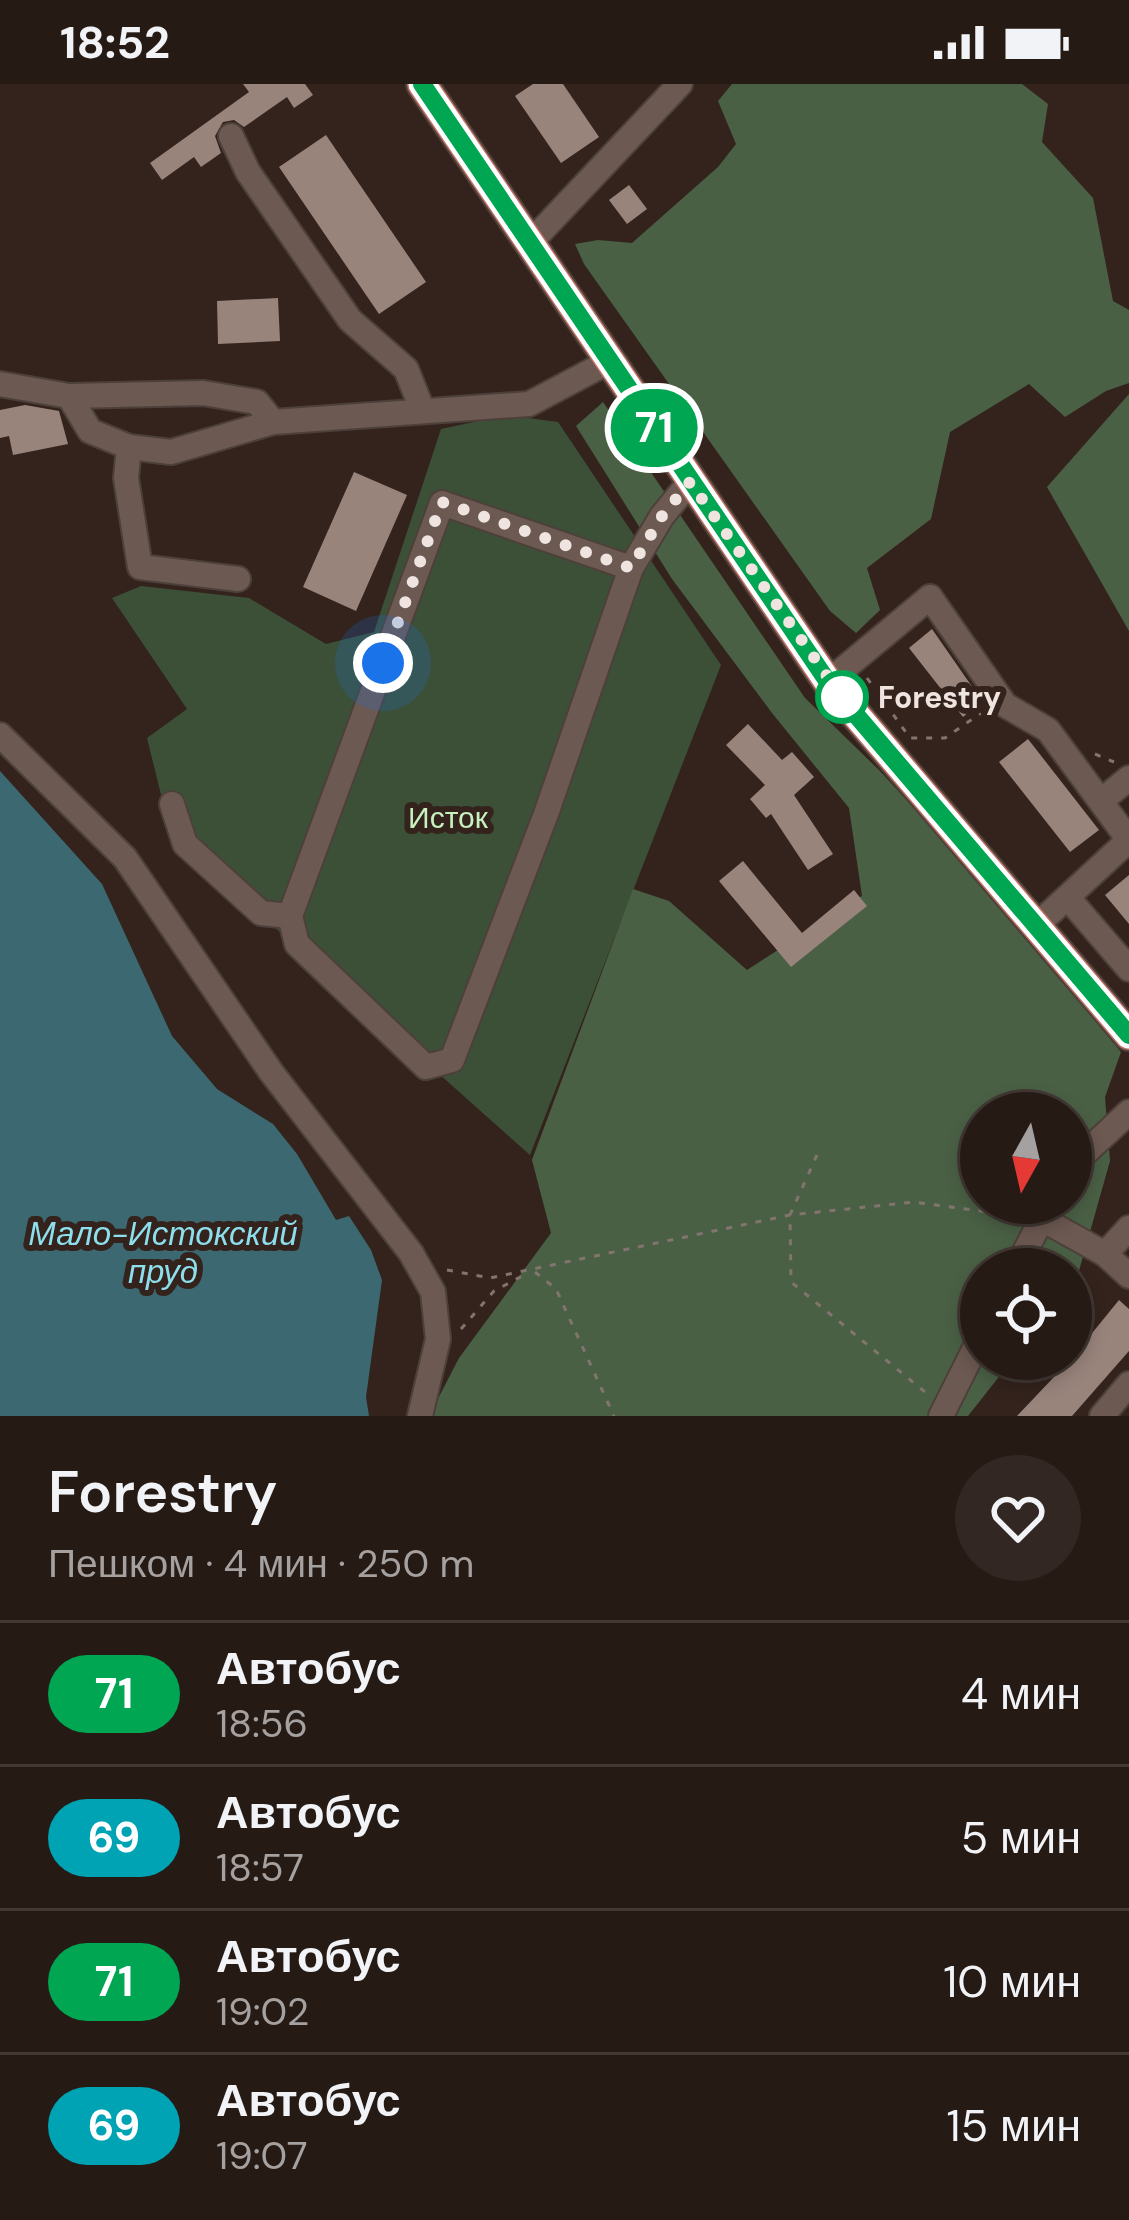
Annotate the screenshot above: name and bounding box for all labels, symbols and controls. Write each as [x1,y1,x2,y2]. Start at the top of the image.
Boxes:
text: 18:52 [60,13,170,72]
line badge: 71 [600,389,708,467]
text: 71 [635,400,673,455]
your location [353,633,413,693]
marker: Forestry [817,672,867,722]
place label: Forestry [878,678,1001,717]
park label: Исток [408,798,489,837]
north arrow [960,1092,1092,1224]
map controls [960,1092,1092,1380]
water label: Мало-Истокский пруд [28,1212,298,1293]
button: locate [960,1248,1092,1380]
text: Forestry [48,1455,277,1530]
button: heart [955,1455,1081,1581]
text: Пешком · 4 мин · 250 m [48,1538,474,1589]
text: Автобус [216,1639,401,1698]
text: 4 мин [961,1664,1081,1723]
text: 71 [95,1666,133,1721]
text: 18:56 [216,1698,308,1749]
text: Автобус [216,1783,401,1842]
text: 5 мин [961,1808,1081,1867]
text: 69 [88,1810,140,1865]
text: 18:57 [216,1842,304,1893]
text: Автобус [216,1927,401,1986]
text: 10 мин [943,1952,1081,2011]
text: 71 [95,1954,133,2009]
text: 19:02 [216,1986,309,2037]
text: Автобус [216,2071,401,2130]
text: 15 мин [947,2096,1081,2155]
text: 69 [88,2098,140,2153]
text: 19:07 [216,2130,308,2181]

